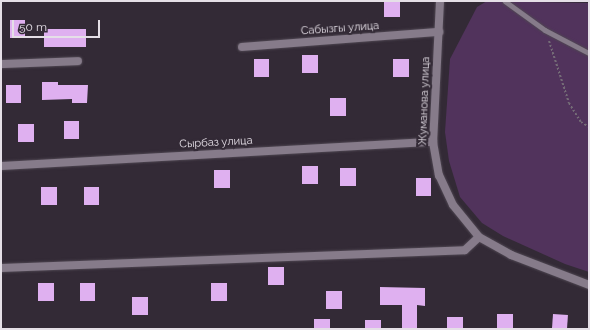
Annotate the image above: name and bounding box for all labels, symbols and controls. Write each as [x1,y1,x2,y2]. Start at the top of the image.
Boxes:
scale bar [14,12,102,38]
text: 50 m [19,20,47,34]
street label: Сабызгы улица [300,20,380,38]
street label: Жуманова улица [417,56,433,146]
street label: Сырбаз улица [179,134,253,152]

